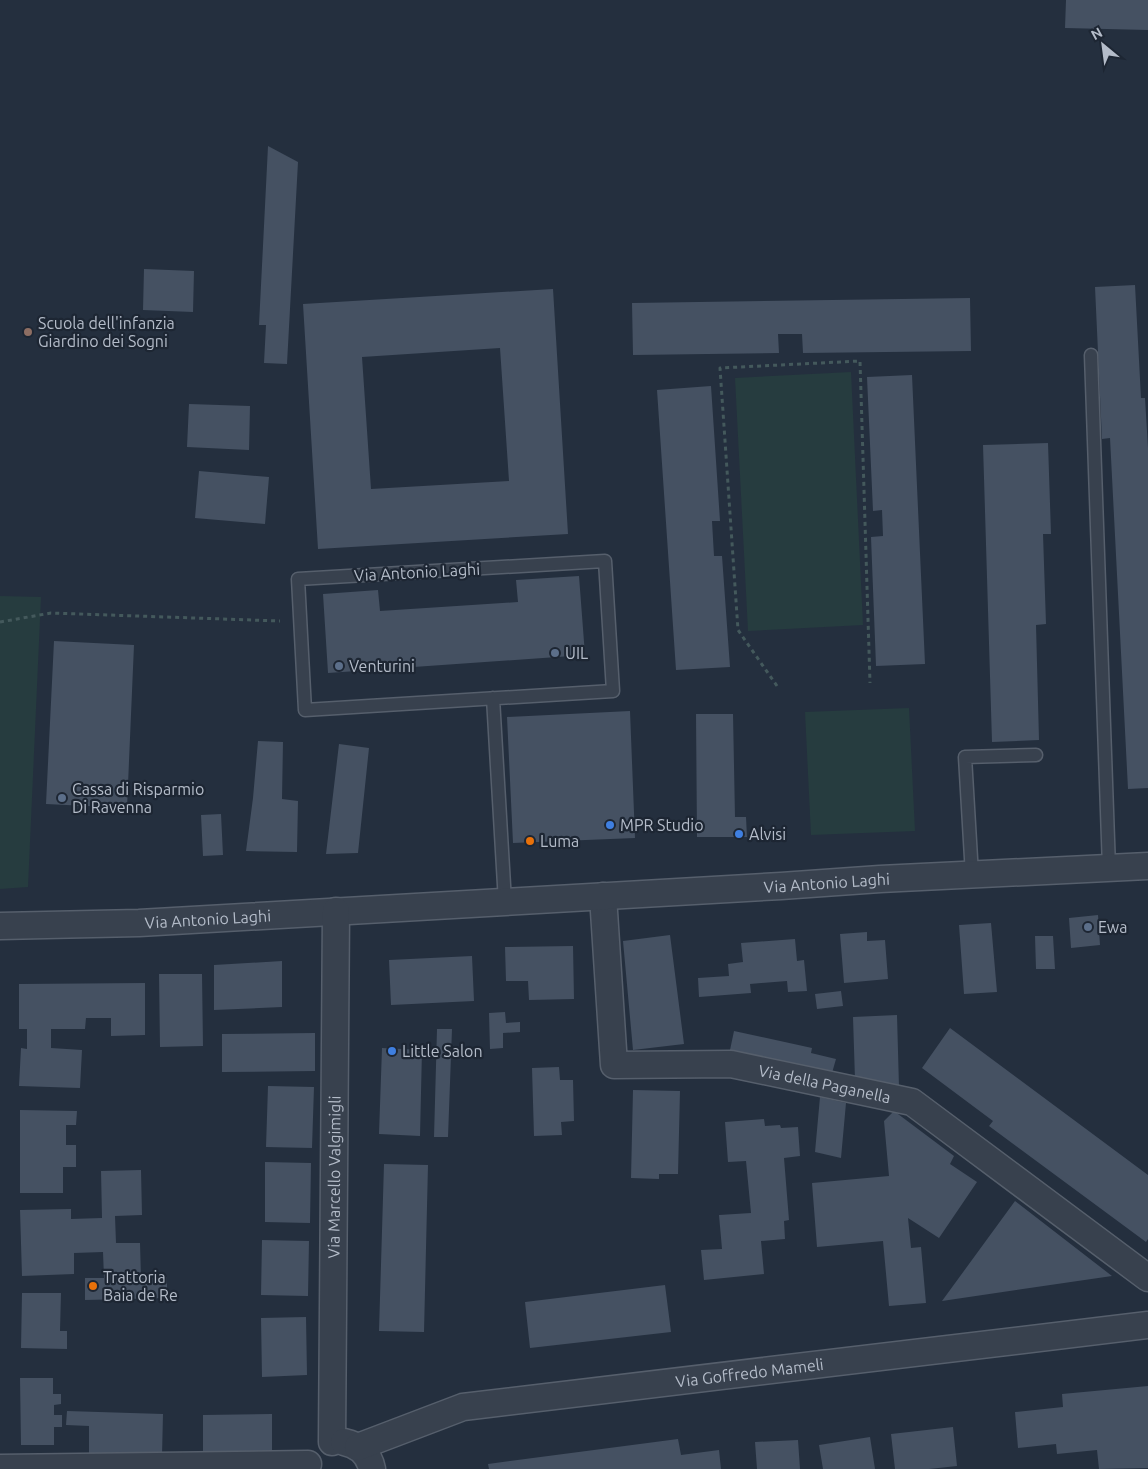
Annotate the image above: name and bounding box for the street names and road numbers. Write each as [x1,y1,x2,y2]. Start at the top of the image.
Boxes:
street label: Via Antonio Laghi [353,560,481,584]
street label: Via Antonio Laghi [763,870,890,896]
street label: Via Antonio Laghi [144,906,271,932]
street label: Via della Paganella [757,1061,892,1106]
street label: Via Marcello Valgimigli [324,1096,344,1258]
street label: Via Goffredo Mameli [675,1355,825,1390]

